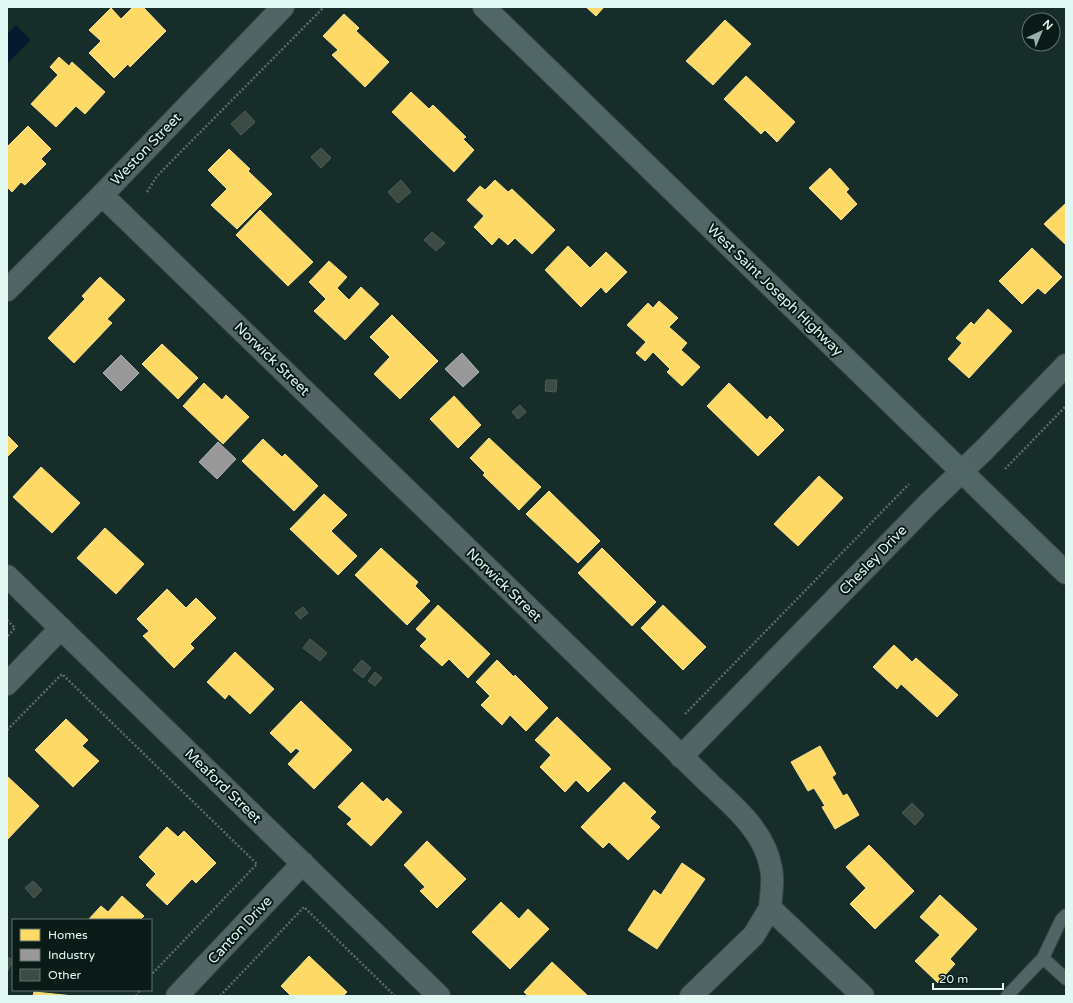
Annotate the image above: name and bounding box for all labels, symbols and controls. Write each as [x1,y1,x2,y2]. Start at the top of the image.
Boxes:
north arrow [1021,12,1061,52]
text: N [1040,17,1055,33]
street label: Weston Street [107,109,185,189]
street label: West Saint Joseph Highway [703,220,847,360]
street label: Norwick Street [231,319,314,400]
street label: Chesley Drive [836,522,910,598]
street label: Norwick Street [463,545,546,626]
street label: Meaford Street [181,745,265,827]
street label: Canton Drive [204,893,276,967]
legend [12,919,152,991]
text: Homes [48,928,88,942]
text: Industry [48,948,95,962]
scale bar [933,965,1003,991]
text: Other [48,968,81,982]
text: 20 m [939,972,968,986]

